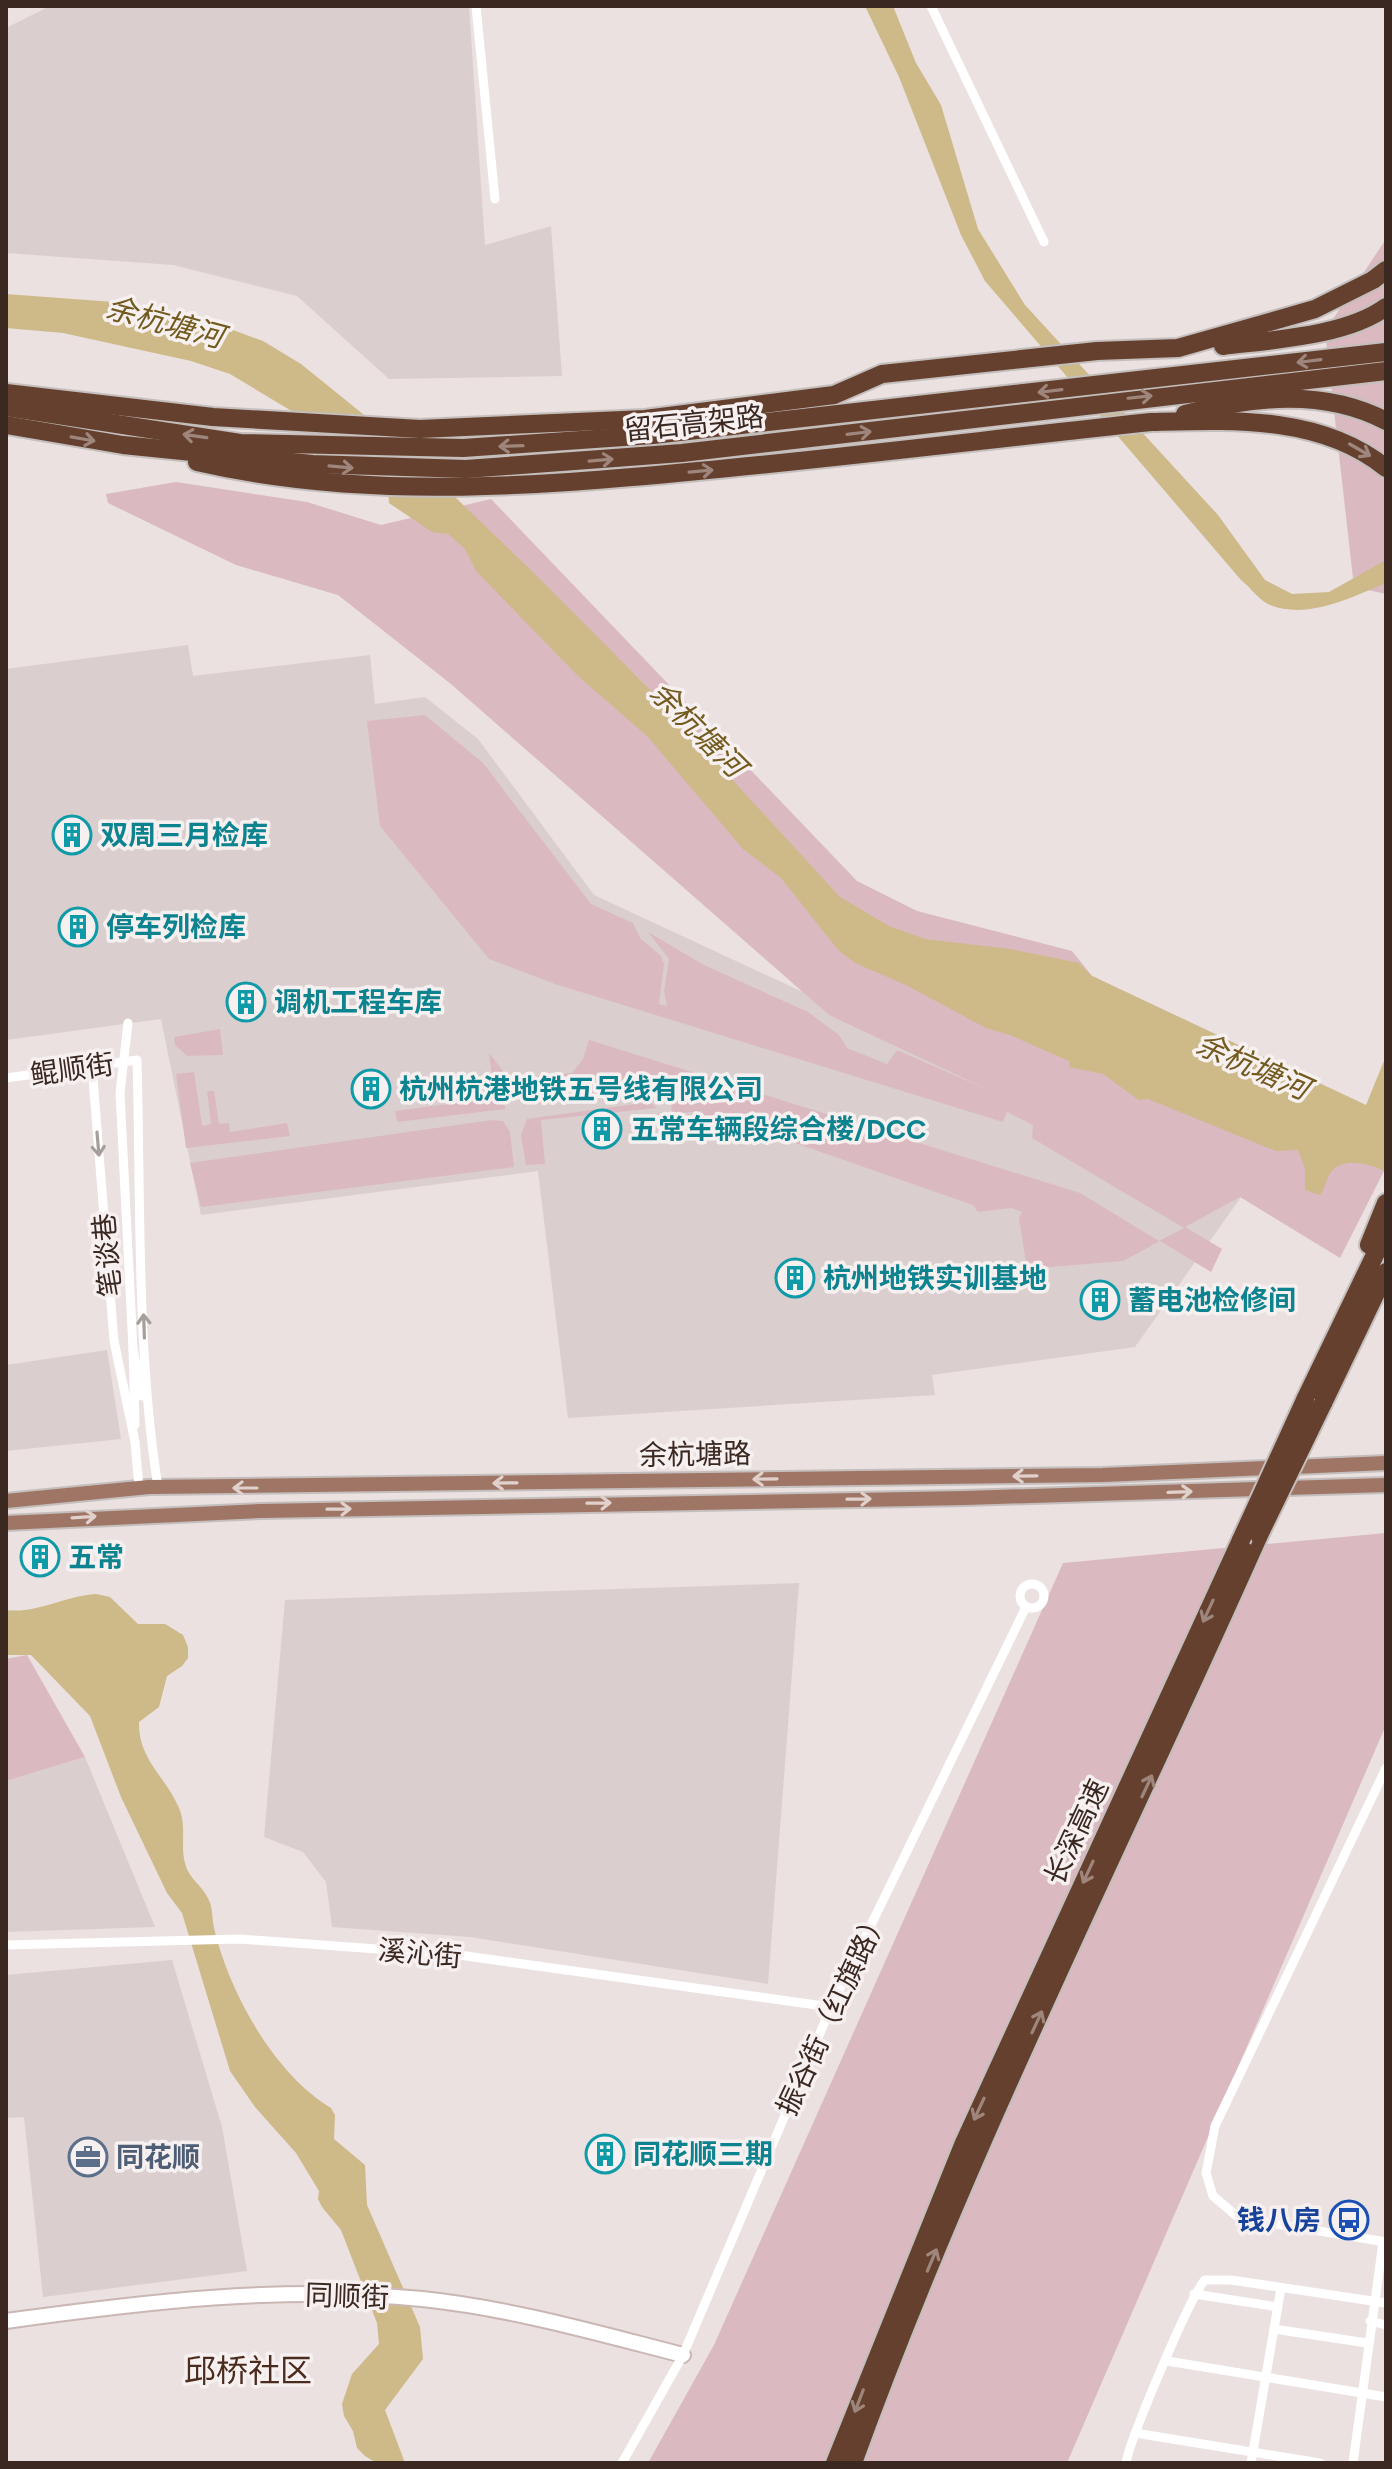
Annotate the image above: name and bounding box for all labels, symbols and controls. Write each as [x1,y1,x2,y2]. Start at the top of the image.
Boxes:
water label: 余杭塘河 [102,289,233,357]
one-way arrow [1296,353,1322,368]
one-way arrow [1037,384,1064,399]
one-way arrow [1126,390,1153,405]
street label: 留石高架路 [623,399,765,447]
one-way arrow [846,425,872,440]
one-way arrow [183,428,208,443]
one-way arrow [70,432,95,447]
one-way arrow [498,439,525,454]
one-way arrow [1348,442,1371,458]
one-way arrow [587,452,614,467]
one-way arrow [327,459,354,474]
one-way arrow [687,463,714,478]
water label: 余杭塘河 [642,673,757,788]
building icon: 双周三月检库 [51,814,93,856]
place label: 双周三月检库 [100,818,268,852]
building icon: 停车列检库 [57,906,99,948]
place label: 停车列检库 [106,910,246,944]
building icon: 调机工程车库 [225,981,267,1023]
place label: 调机工程车库 [274,985,442,1019]
water label: 余杭塘河 [1191,1025,1320,1109]
street label: 鲲顺街 [28,1046,116,1092]
building icon: 杭州杭港地铁五号线有限公司 [350,1068,392,1110]
place label: 杭州杭港地铁五号线有限公司 [399,1072,763,1106]
building icon: 五常车辆段综合楼/DCC [581,1108,623,1150]
place label: 五常车辆段综合楼/DCC [630,1112,926,1146]
one-way arrow [91,1130,106,1157]
street label: 笔谈巷 [86,1212,128,1298]
building icon: 杭州地铁实训基地 [774,1257,816,1299]
place label: 杭州地铁实训基地 [823,1261,1047,1295]
building icon: 蓄电池检修间 [1079,1279,1121,1321]
place label: 蓄电池检修间 [1128,1283,1296,1317]
one-way arrow [137,1313,152,1340]
street label: 余杭塘路 [639,1436,751,1472]
one-way arrow [1012,1468,1039,1483]
one-way arrow [752,1471,779,1487]
one-way arrow [492,1476,519,1491]
one-way arrow [232,1481,259,1496]
one-way arrow [1166,1484,1193,1499]
one-way arrow [845,1491,872,1507]
one-way arrow [585,1495,612,1510]
one-way arrow [325,1501,352,1517]
one-way arrow [70,1509,97,1524]
building icon: 五常 [19,1536,61,1578]
place label: 五常 [68,1540,124,1574]
one-way arrow [1200,1599,1215,1623]
street label: 长深高速 [1037,1774,1115,1890]
one-way arrow [1140,1775,1155,1799]
one-way arrow [1080,1860,1095,1884]
street label: 振谷街（红旗路） [769,1903,895,2121]
street label: 溪沁街 [377,1932,463,1974]
one-way arrow [1030,2011,1045,2035]
one-way arrow [971,2096,986,2121]
building icon: 同花顺三期 [584,2133,626,2175]
office icon: 同花顺 [67,2136,109,2178]
place label: 同花顺三期 [633,2137,773,2171]
place label: 同花顺 [116,2140,200,2174]
bus stop icon: 钱八房 [1328,2199,1370,2241]
place label: 钱八房 [1237,2203,1321,2237]
one-way arrow [925,2248,940,2273]
street label: 同顺街 [304,2278,390,2314]
district label: 邱桥社区 [184,2352,312,2390]
one-way arrow [851,2388,865,2413]

